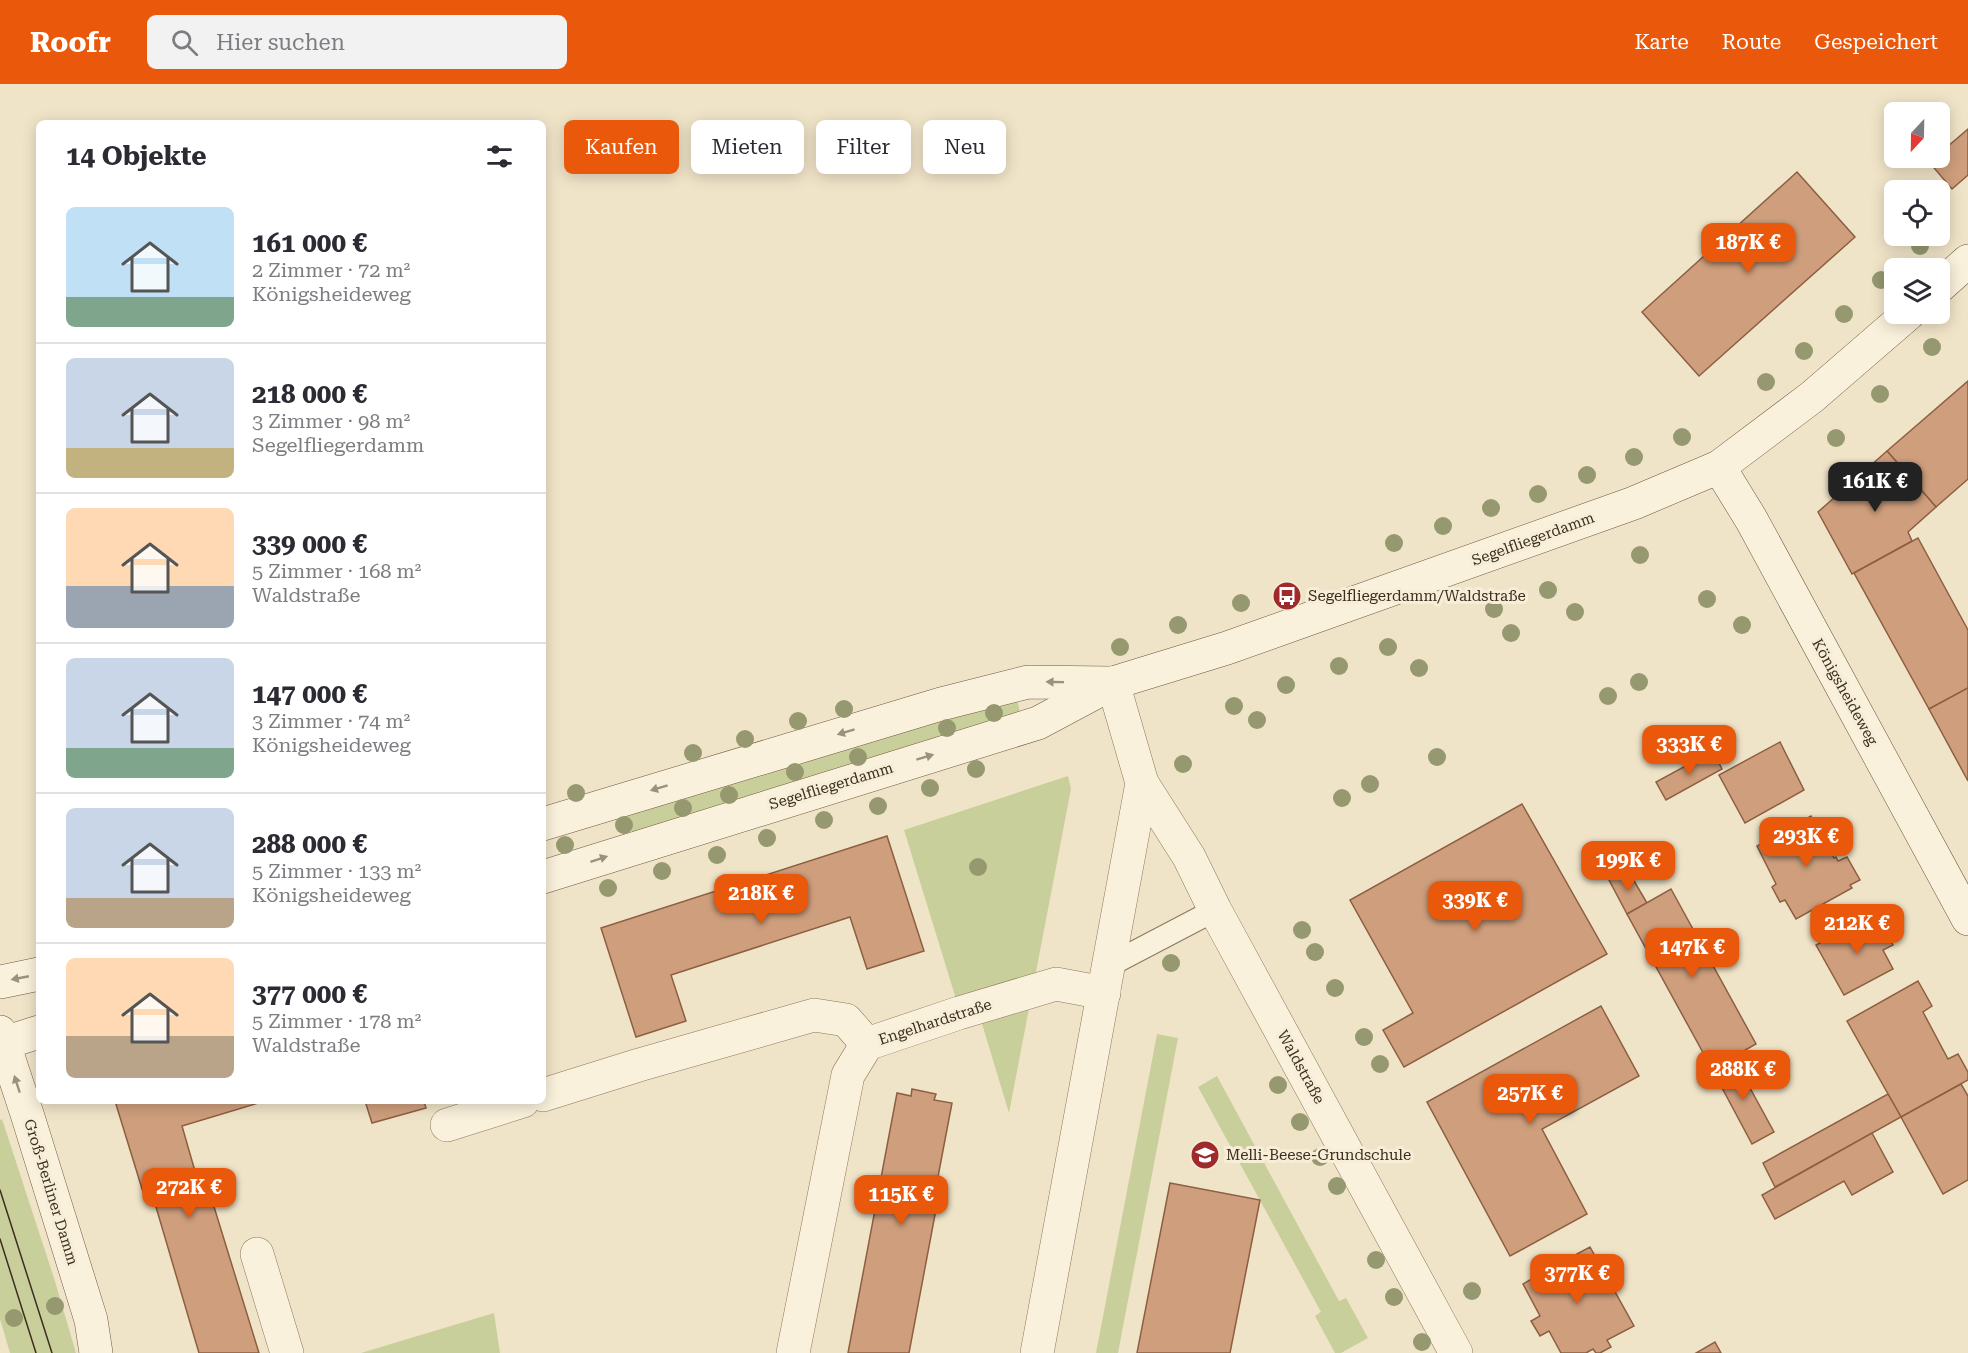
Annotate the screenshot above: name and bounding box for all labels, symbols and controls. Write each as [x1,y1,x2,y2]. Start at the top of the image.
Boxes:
search box [147,15,567,69]
text: Roofr [30,26,111,59]
icon: search [168,26,201,59]
text: Hier suchen [216,30,345,55]
text: Karte [1634,30,1689,54]
text: Route [1722,30,1781,54]
text: Gespeichert [1814,30,1938,54]
north arrow [1884,102,1950,168]
map controls [1884,102,1950,324]
chip: Kaufen [564,120,679,174]
chip: Mieten [691,120,804,174]
chip: Filter [816,120,911,174]
chip: Neu [923,120,1006,174]
icon: filters [483,140,516,173]
text: 14 Objekte [66,141,207,171]
button: locate [1884,180,1950,246]
pin: 187K € [1699,223,1797,274]
text: 161 000 € [252,228,367,258]
text: 187K € [1715,230,1781,254]
icon: home [114,231,186,303]
text: 2 Zimmer · 72 m² [252,258,410,282]
button: layers [1884,258,1950,324]
text: Königsheideweg [252,282,411,306]
text: 218 000 € [252,379,367,409]
icon: home [114,382,186,454]
text: 3 Zimmer · 98 m² [252,409,410,433]
text: Segelfliegerdamm [252,433,424,457]
pin: 161K € [1826,462,1924,513]
text: 161K € [1842,469,1908,493]
street label: Segelfliegerdamm [1469,508,1597,570]
text: 339 000 € [252,529,367,559]
icon: home [114,532,186,604]
text: 5 Zimmer · 168 m² [252,559,421,583]
bus stop icon: Segelfliegerdamm/Waldstraße [1271,580,1303,612]
text: Waldstraße [252,583,361,607]
place label: Segelfliegerdamm/Waldstraße [1308,587,1526,605]
street label: Königsheideweg [1808,636,1882,749]
one-way arrow [1045,677,1064,687]
text: 147 000 € [252,679,367,709]
icon: home [114,682,186,754]
text: 3 Zimmer · 74 m² [252,709,410,733]
pin: 333K € [1640,725,1738,776]
one-way arrow [837,728,855,737]
text: 333K € [1656,732,1722,756]
text: Königsheideweg [252,733,411,757]
one-way arrow [916,752,934,761]
street label: Segelfliegerdamm [767,758,896,813]
one-way arrow [650,784,668,794]
pin: 293K € [1757,817,1855,868]
text: 293K € [1773,824,1839,848]
text: 288 000 € [252,829,367,859]
icon: home [114,832,186,904]
pin: 199K € [1579,841,1677,892]
text: 199K € [1595,848,1661,872]
one-way arrow [590,854,608,863]
text: 5 Zimmer · 133 m² [252,859,421,883]
pin: 218K € [712,874,810,925]
text: 218K € [728,881,794,905]
pin: 339K € [1426,881,1524,932]
text: Königsheideweg [252,883,411,907]
text: 339K € [1442,888,1508,912]
pin: 212K € [1808,904,1906,955]
text: 212K € [1824,911,1890,935]
pin: 147K € [1643,928,1741,979]
text: 147K € [1659,935,1725,959]
one-way arrow [10,974,29,983]
text: 377 000 € [252,979,367,1009]
icon: home [114,982,186,1054]
street label: Engelhardstraße [876,995,994,1049]
text: 5 Zimmer · 178 m² [252,1009,421,1033]
street label: Waldstraße [1273,1027,1329,1107]
text: Waldstraße [252,1033,361,1057]
pin: 288K € [1694,1050,1792,1101]
text: 288K € [1710,1057,1776,1081]
pin: 257K € [1481,1074,1579,1125]
one-way arrow [12,1075,22,1093]
text: 257K € [1497,1081,1563,1105]
street label: Groß-Berliner Damm [20,1117,82,1267]
school or university icon: Melli-Beese-Grundschule [1189,1139,1221,1171]
place label: Melli-Beese-Grundschule [1226,1146,1411,1164]
pin: 272K € [140,1168,238,1219]
text: 272K € [156,1175,222,1199]
pin: 115K € [852,1175,950,1226]
text: 115K € [868,1182,934,1206]
pin: 377K € [1528,1254,1626,1305]
text: 377K € [1544,1261,1610,1285]

